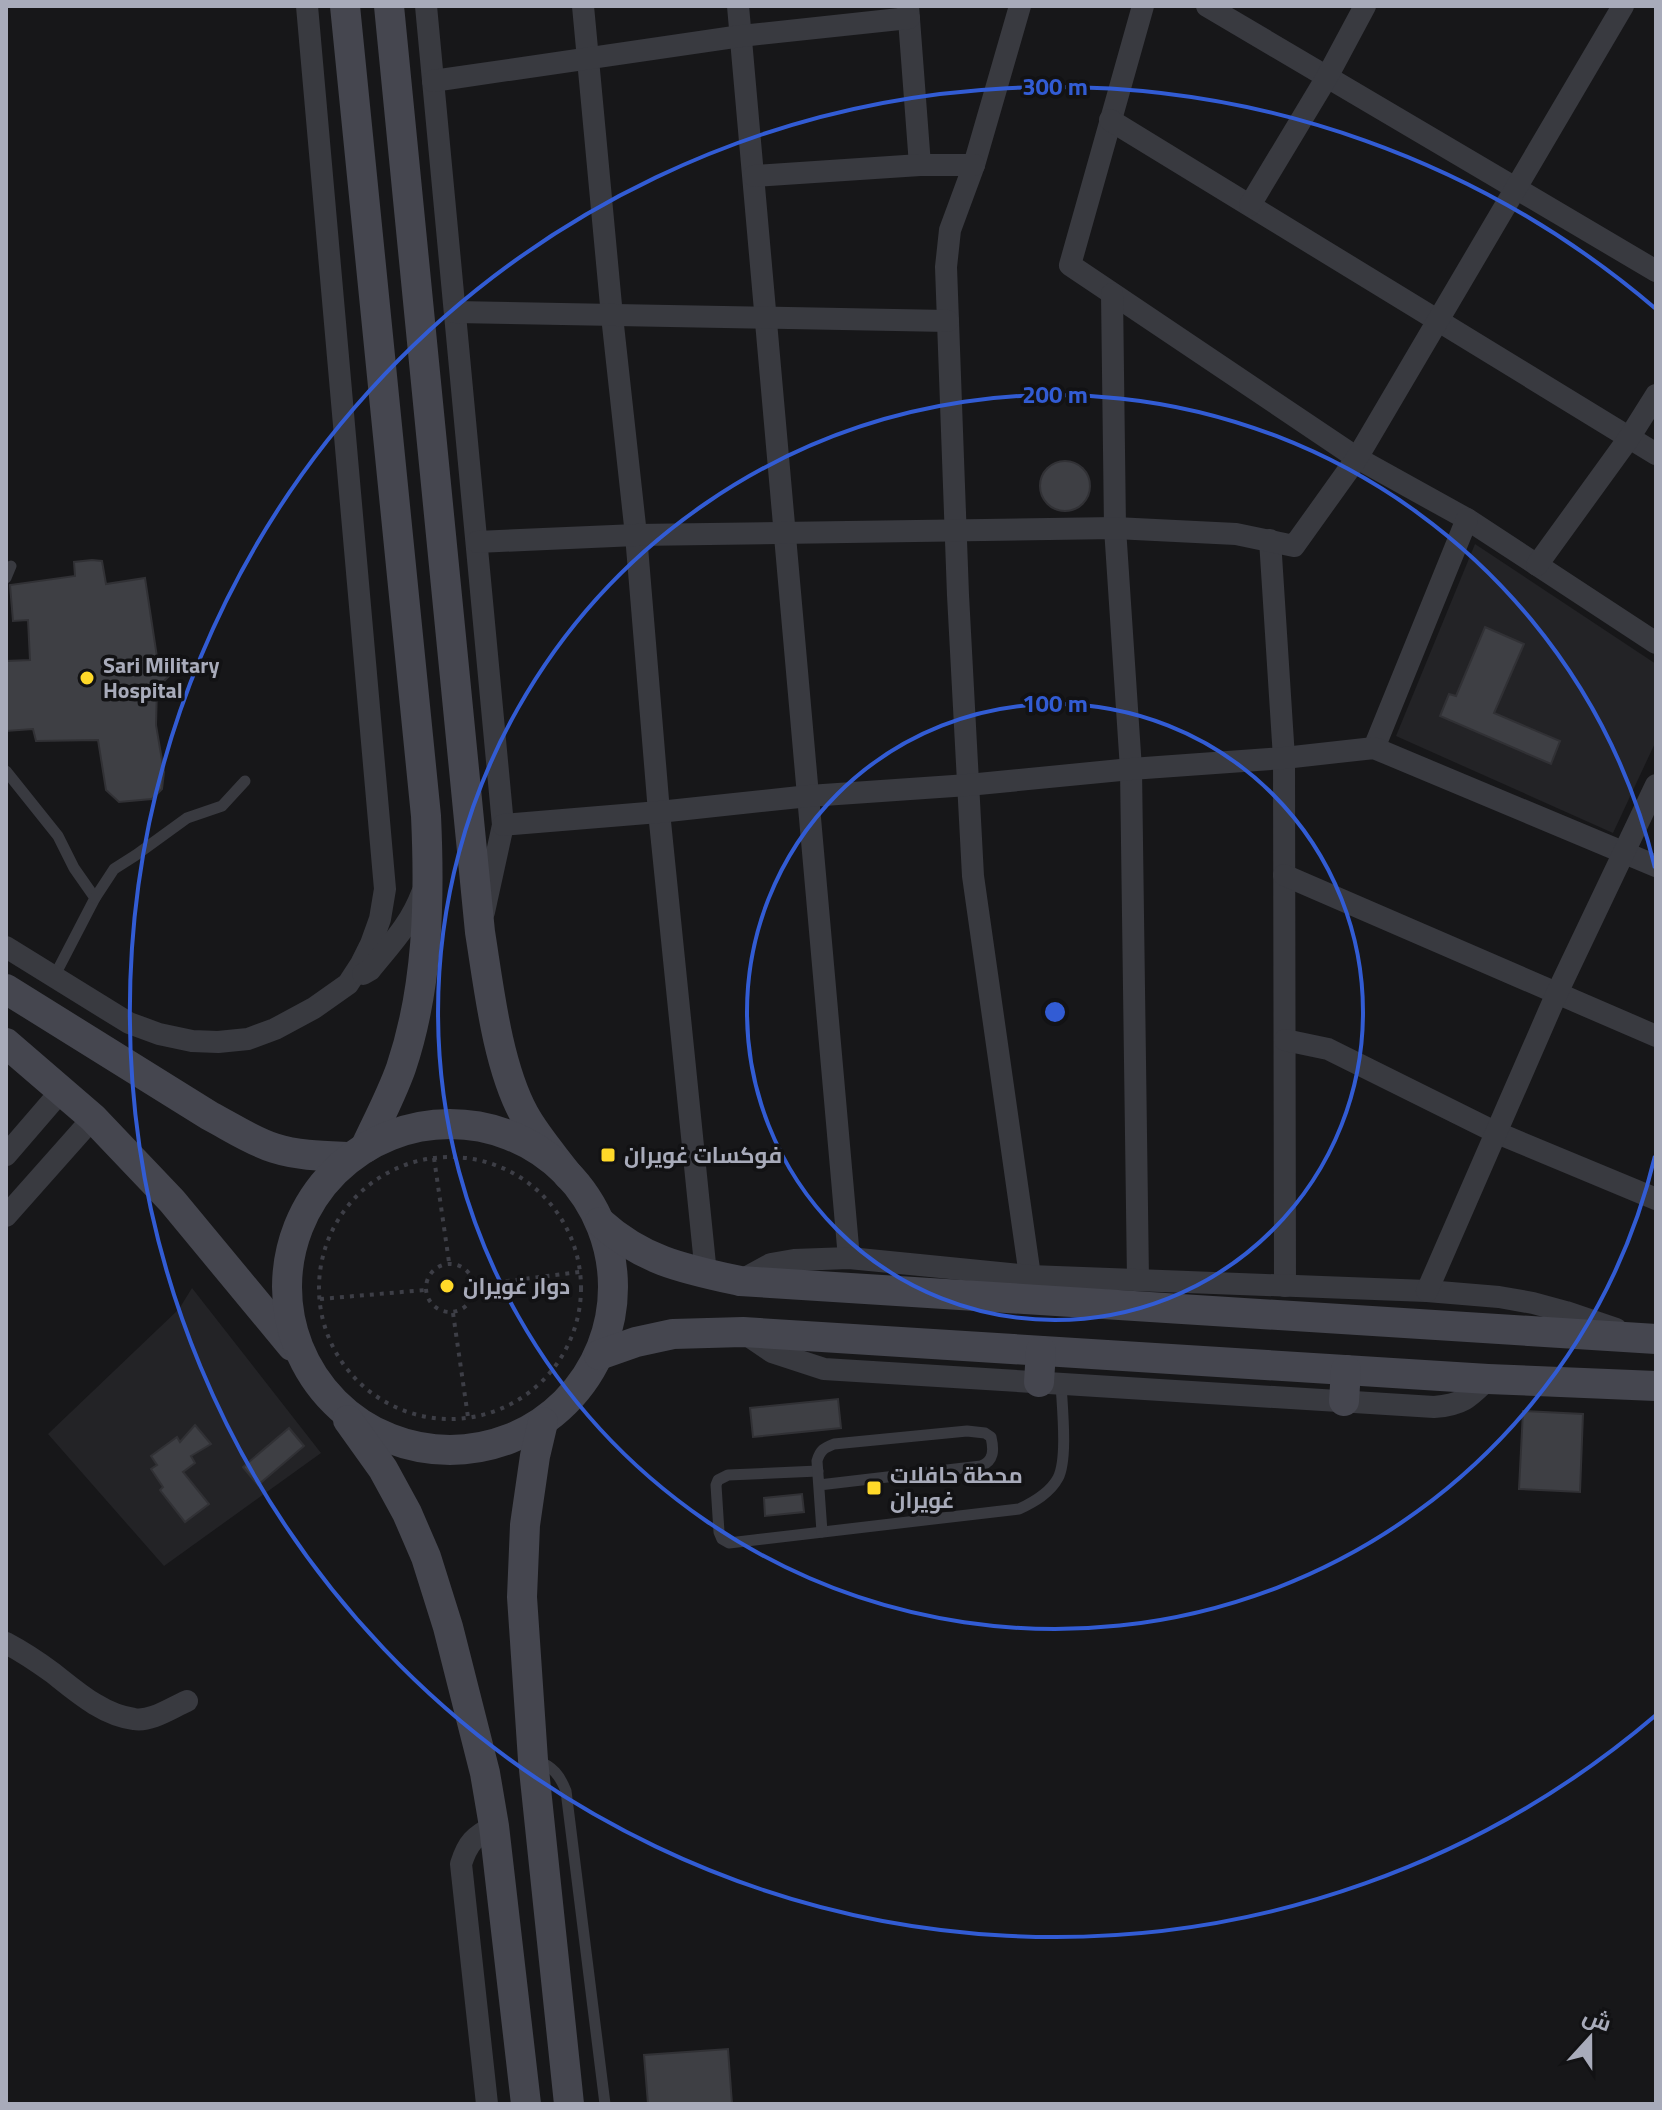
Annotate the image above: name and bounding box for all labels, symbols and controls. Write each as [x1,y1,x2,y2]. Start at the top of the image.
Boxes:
text: 300 m [1022,68,1088,104]
text: 200 m [1022,376,1088,412]
place label: Sari Military Hospital [103,648,220,707]
marker: Sari Military Hospital [78,669,96,687]
text: 100 m [1022,685,1088,721]
centre of rings [1041,998,1069,1026]
place label: فوكسات غويران [624,1138,782,1172]
marker: فوكسات غويران [599,1146,617,1164]
place label: دوار غويران [463,1269,570,1303]
marker: دوار غويران [438,1277,456,1295]
place label: محطة حافلات غويران [890,1458,1023,1517]
marker: محطة حافلات غويران [865,1479,883,1497]
north arrow [1550,1998,1630,2078]
text: ش [1578,1998,1616,2040]

